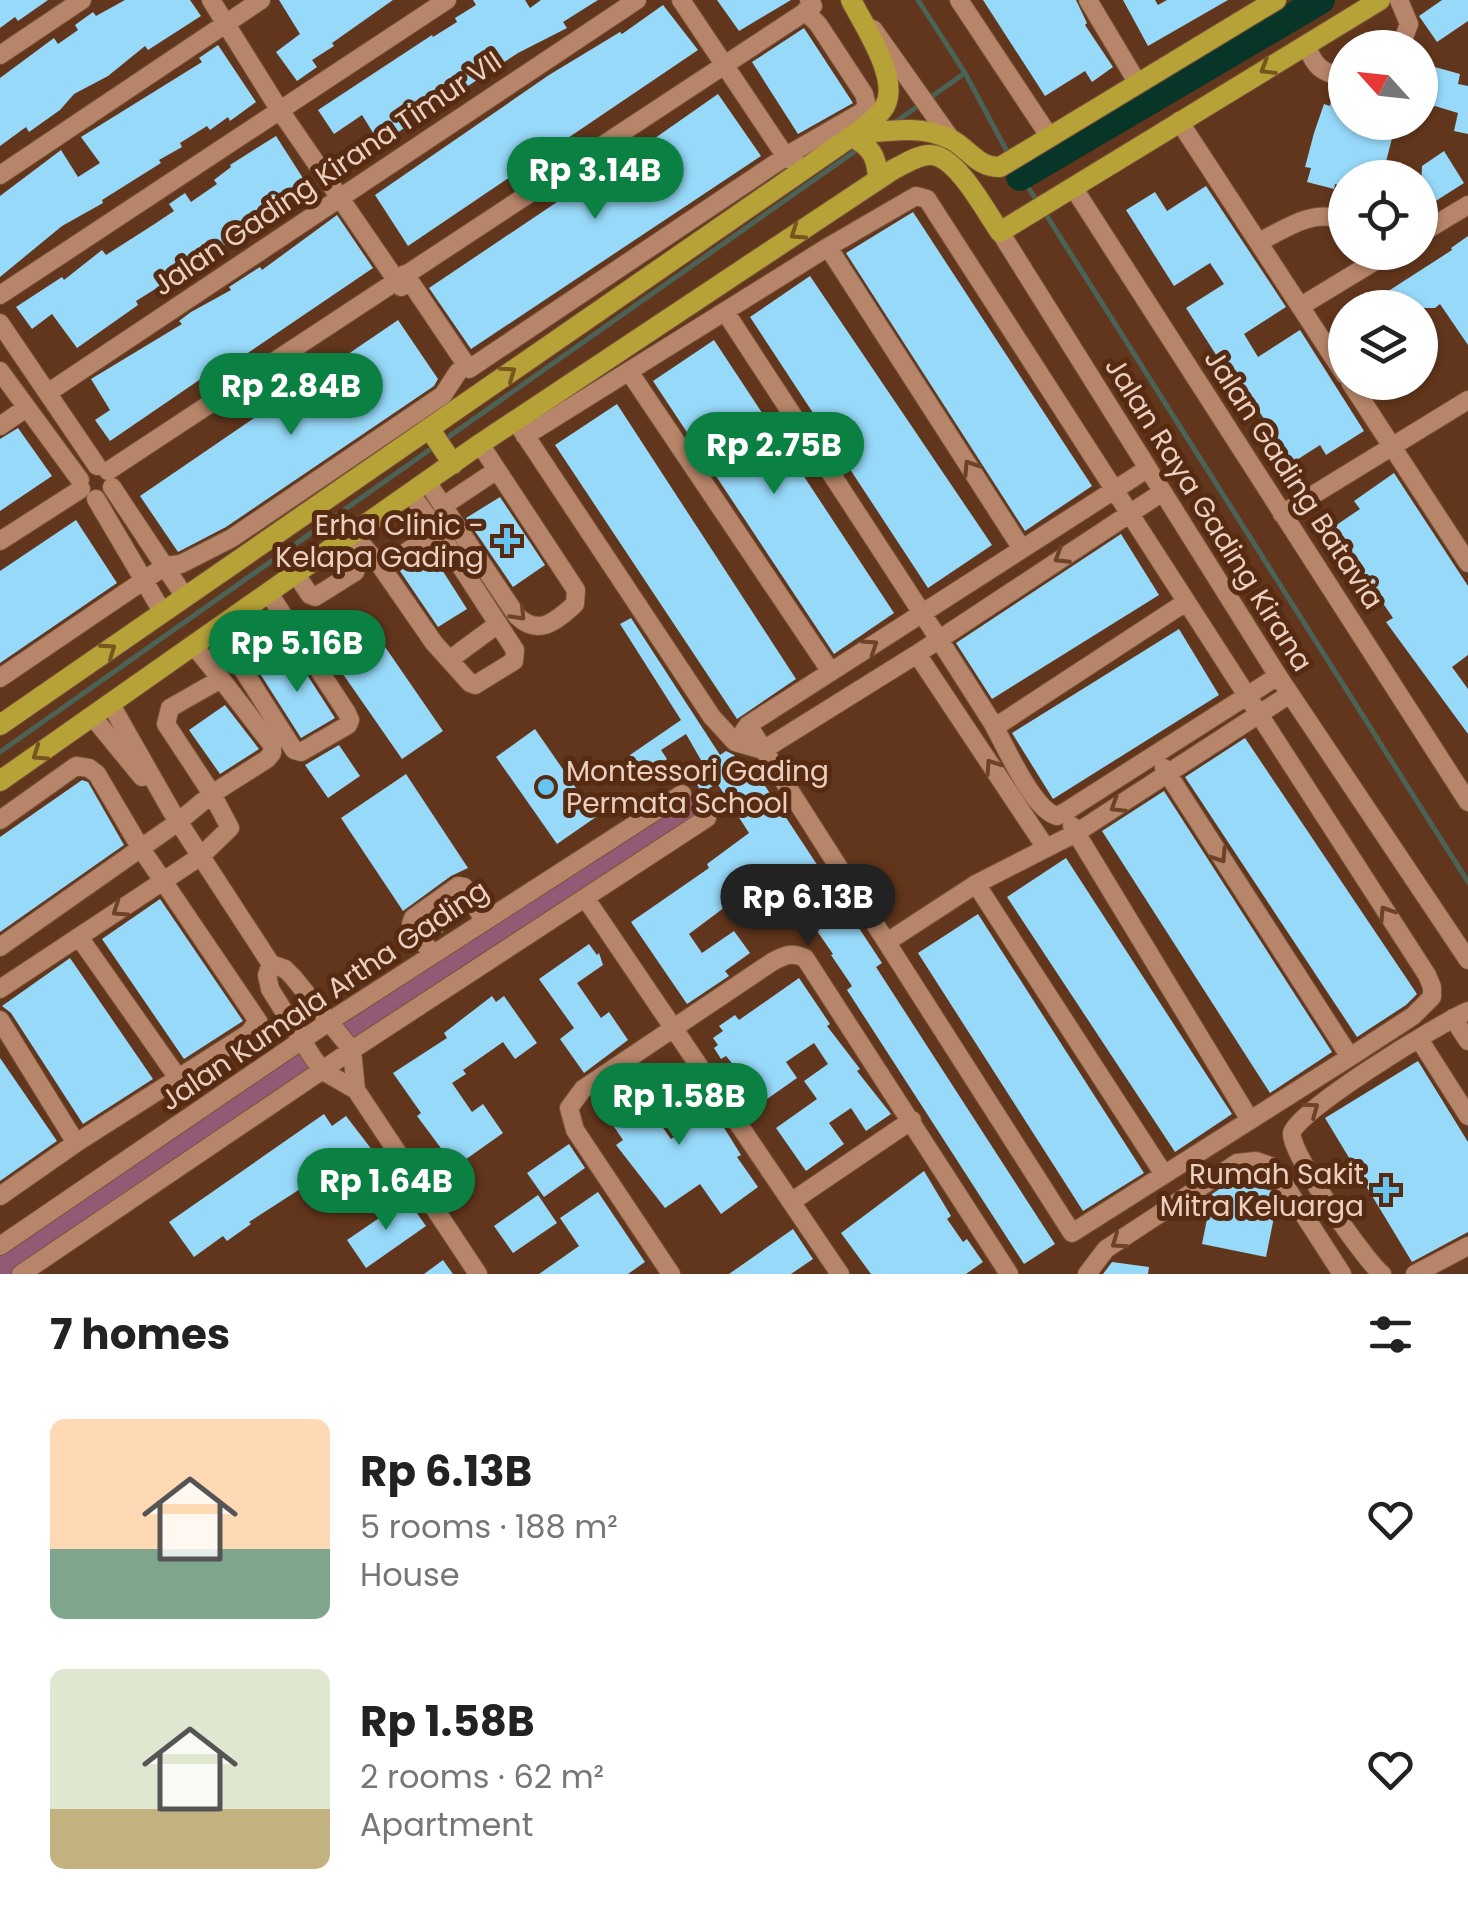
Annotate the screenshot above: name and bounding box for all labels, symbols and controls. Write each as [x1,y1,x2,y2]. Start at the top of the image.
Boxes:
north arrow [1328,30,1438,140]
map controls [1328,30,1438,400]
street label: Jalan Gading Kirana Timur VII [145,42,509,305]
one-way arrow [1260,56,1278,75]
pin: Rp 3.14B [492,137,698,222]
text: Rp 3.14B [529,147,661,192]
button: locate [1328,160,1438,270]
one-way arrow [789,220,807,239]
button: layers [1328,290,1438,400]
street label: Jalan Gading Batavia [1195,342,1392,617]
street label: Jalan Raya Gading Kirana [1096,350,1322,679]
pin: Rp 2.84B [188,353,394,438]
text: Rp 2.84B [221,363,361,408]
one-way arrow [498,367,516,385]
pin: Rp 2.75B [671,412,877,497]
text: Rp 2.75B [706,422,842,467]
one-way arrow [963,459,982,477]
place label: Erha Clinic - Kelapa Gading [275,506,484,577]
marker: Erha Clinic - Kelapa Gading [494,528,520,554]
one-way arrow [1054,545,1072,564]
one-way arrow [507,602,525,620]
pin: Rp 5.16B [194,610,400,695]
text: Rp 5.16B [231,620,363,665]
one-way arrow [860,640,878,659]
one-way arrow [98,644,116,662]
one-way arrow [32,742,50,760]
place label: Montessori Gading Permata School [566,752,829,823]
one-way arrow [986,759,1004,778]
marker: Montessori Gading Permata School [535,776,557,798]
one-way arrow [1110,794,1128,813]
one-way arrow [1208,845,1227,863]
pin: Rp 6.13B [705,864,911,949]
street label: Jalan Kumala Artha Gading [153,871,496,1120]
text: Rp 6.13B [742,874,874,919]
one-way arrow [112,898,131,916]
one-way arrow [1379,905,1398,923]
pin: Rp 1.58B [576,1063,782,1148]
text: Rp 1.58B [612,1073,746,1118]
one-way arrow [1301,1103,1320,1122]
pin: Rp 1.64B [283,1148,489,1233]
place label: Rumah Sakit Mitra Keluarga [1160,1155,1364,1226]
text: Rp 1.64B [319,1158,453,1203]
marker: Rumah Sakit Mitra Keluarga [1373,1177,1399,1203]
one-way arrow [1111,1230,1129,1248]
text: 7 homes [50,1305,230,1364]
icon: filters [1363,1307,1418,1362]
text: Rp 6.13B [360,1442,532,1501]
icon: home [130,1459,250,1579]
icon: heart [1363,1492,1418,1547]
text: 5 rooms · 188 m² [360,1504,618,1549]
text: House [360,1552,460,1597]
text: Rp 1.58B [360,1692,535,1751]
icon: home [130,1709,250,1829]
icon: heart [1363,1742,1418,1797]
text: 2 rooms · 62 m² [360,1754,604,1799]
text: Apartment [360,1802,533,1847]

